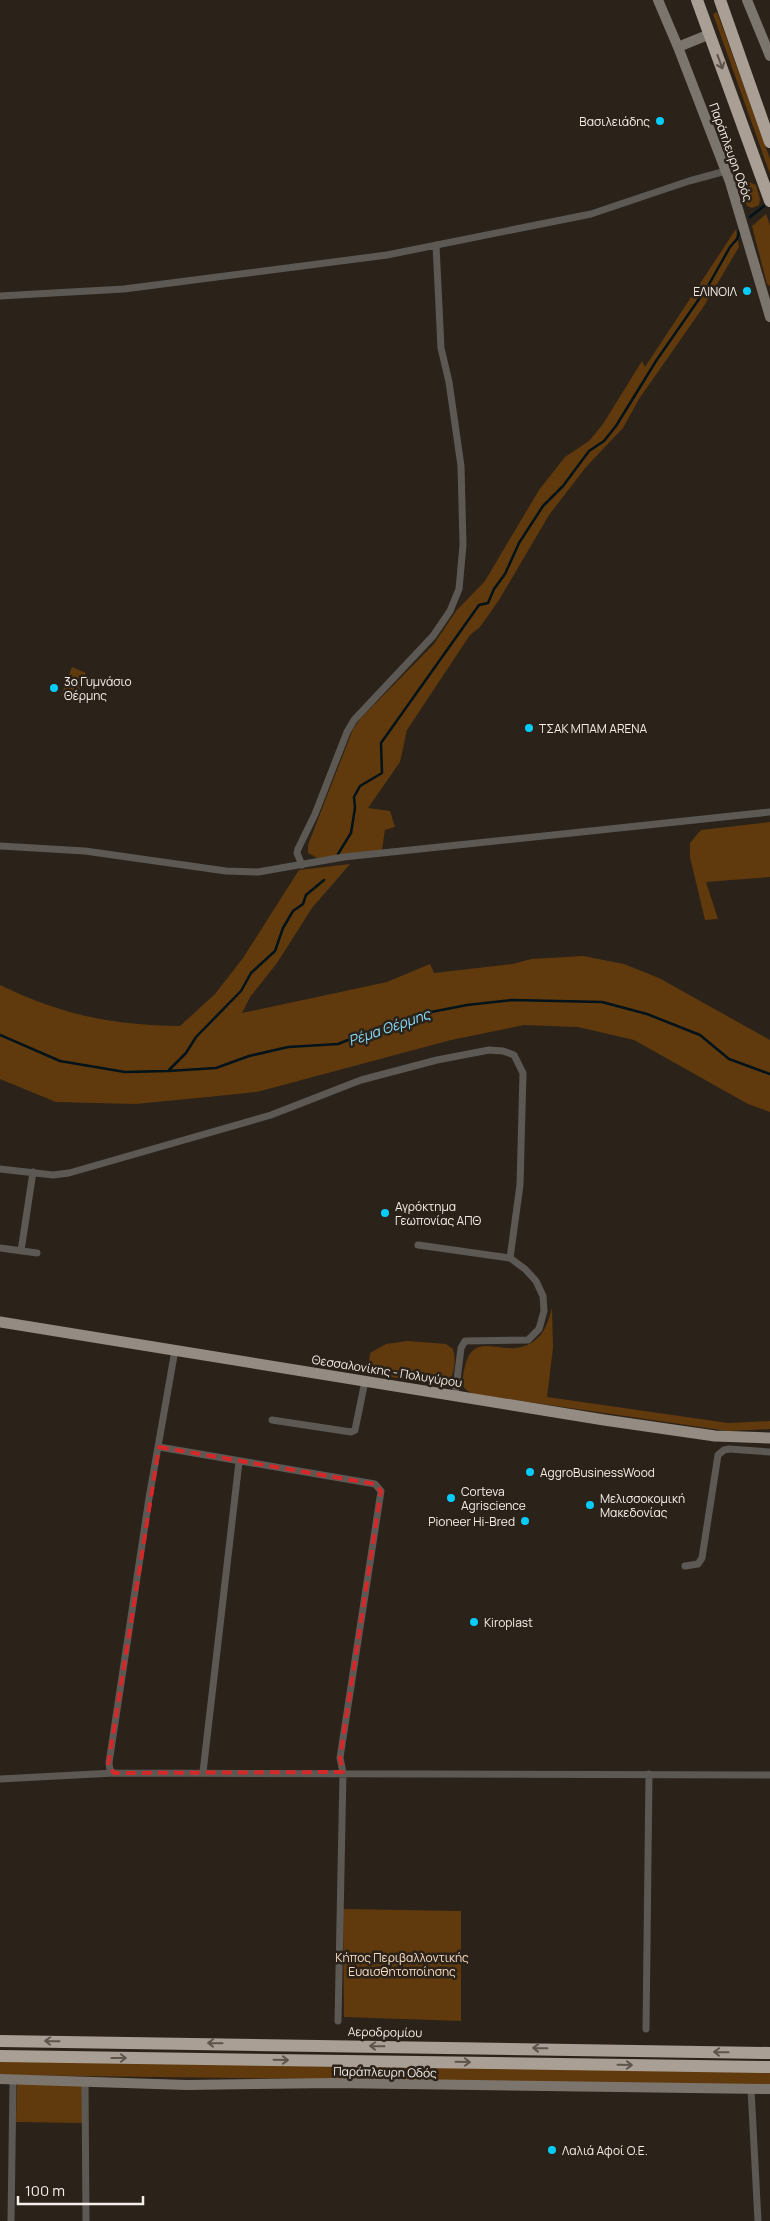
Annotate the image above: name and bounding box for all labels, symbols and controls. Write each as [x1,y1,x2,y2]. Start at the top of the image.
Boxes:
one-way arrow [716,54,725,69]
street label: Παράπλευρη Οδός [705,100,757,204]
place label: Βασιλειάδης [579,113,650,130]
marker: Βασιλειάδης [654,115,666,127]
place label: ΕΛΙΝΟΙΛ [693,283,738,300]
marker: ΕΛΙΝΟΙΛ [741,285,753,297]
place label: 3ο Γυμνάσιο Θέρμης [64,673,132,704]
marker: 3ο Γυμνάσιο Θέρμης [48,682,60,694]
place label: ΤΣΑΚ ΜΠΑΜ ARENA [539,720,648,737]
marker: ΤΣΑΚ ΜΠΑΜ ARENA [523,722,535,734]
water label: Ρέμα Θέρμης [346,1004,434,1050]
place label: Αγρόκτημα Γεωπονίας ΑΠΘ [395,1198,482,1229]
marker: Αγρόκτημα Γεωπονίας ΑΠΘ [379,1207,391,1219]
street label: Θεσσαλονίκης - Πολυγύρου [311,1351,463,1391]
place label: AggroBusinessWood [540,1464,655,1481]
marker: AggroBusinessWood [524,1466,536,1478]
place label: Corteva Agriscience [461,1483,526,1514]
place label: Μελισσοκομική Μακεδονίας [600,1490,685,1521]
marker: Corteva Agriscience [445,1492,457,1504]
marker: Μελισσοκομική Μακεδονίας [584,1499,596,1511]
place label: Pioneer Hi-Bred [428,1513,515,1530]
marker: Pioneer Hi-Bred [519,1515,531,1527]
place label: Kiroplast [484,1614,533,1631]
marker: Kiroplast [468,1616,480,1628]
park label: Κήπος Περιβαλλοντικής Ευαισθητοποίησης [335,1949,469,1980]
street label: Αεροδρομίου [348,2023,422,2041]
one-way arrow [45,2036,61,2046]
one-way arrow [207,2038,224,2048]
one-way arrow [369,2041,385,2050]
one-way arrow [532,2043,548,2053]
one-way arrow [714,2047,730,2057]
one-way arrow [110,2053,126,2063]
one-way arrow [273,2055,289,2064]
one-way arrow [454,2057,470,2067]
one-way arrow [616,2060,633,2070]
street label: Παράπλευρη Οδός [333,2063,437,2081]
place label: Λαλιά Αφοί Ο.Ε. [562,2142,648,2159]
marker: Λαλιά Αφοί Ο.Ε. [546,2144,558,2156]
scale bar [18,2174,142,2206]
text: 100 m [25,2180,65,2201]

